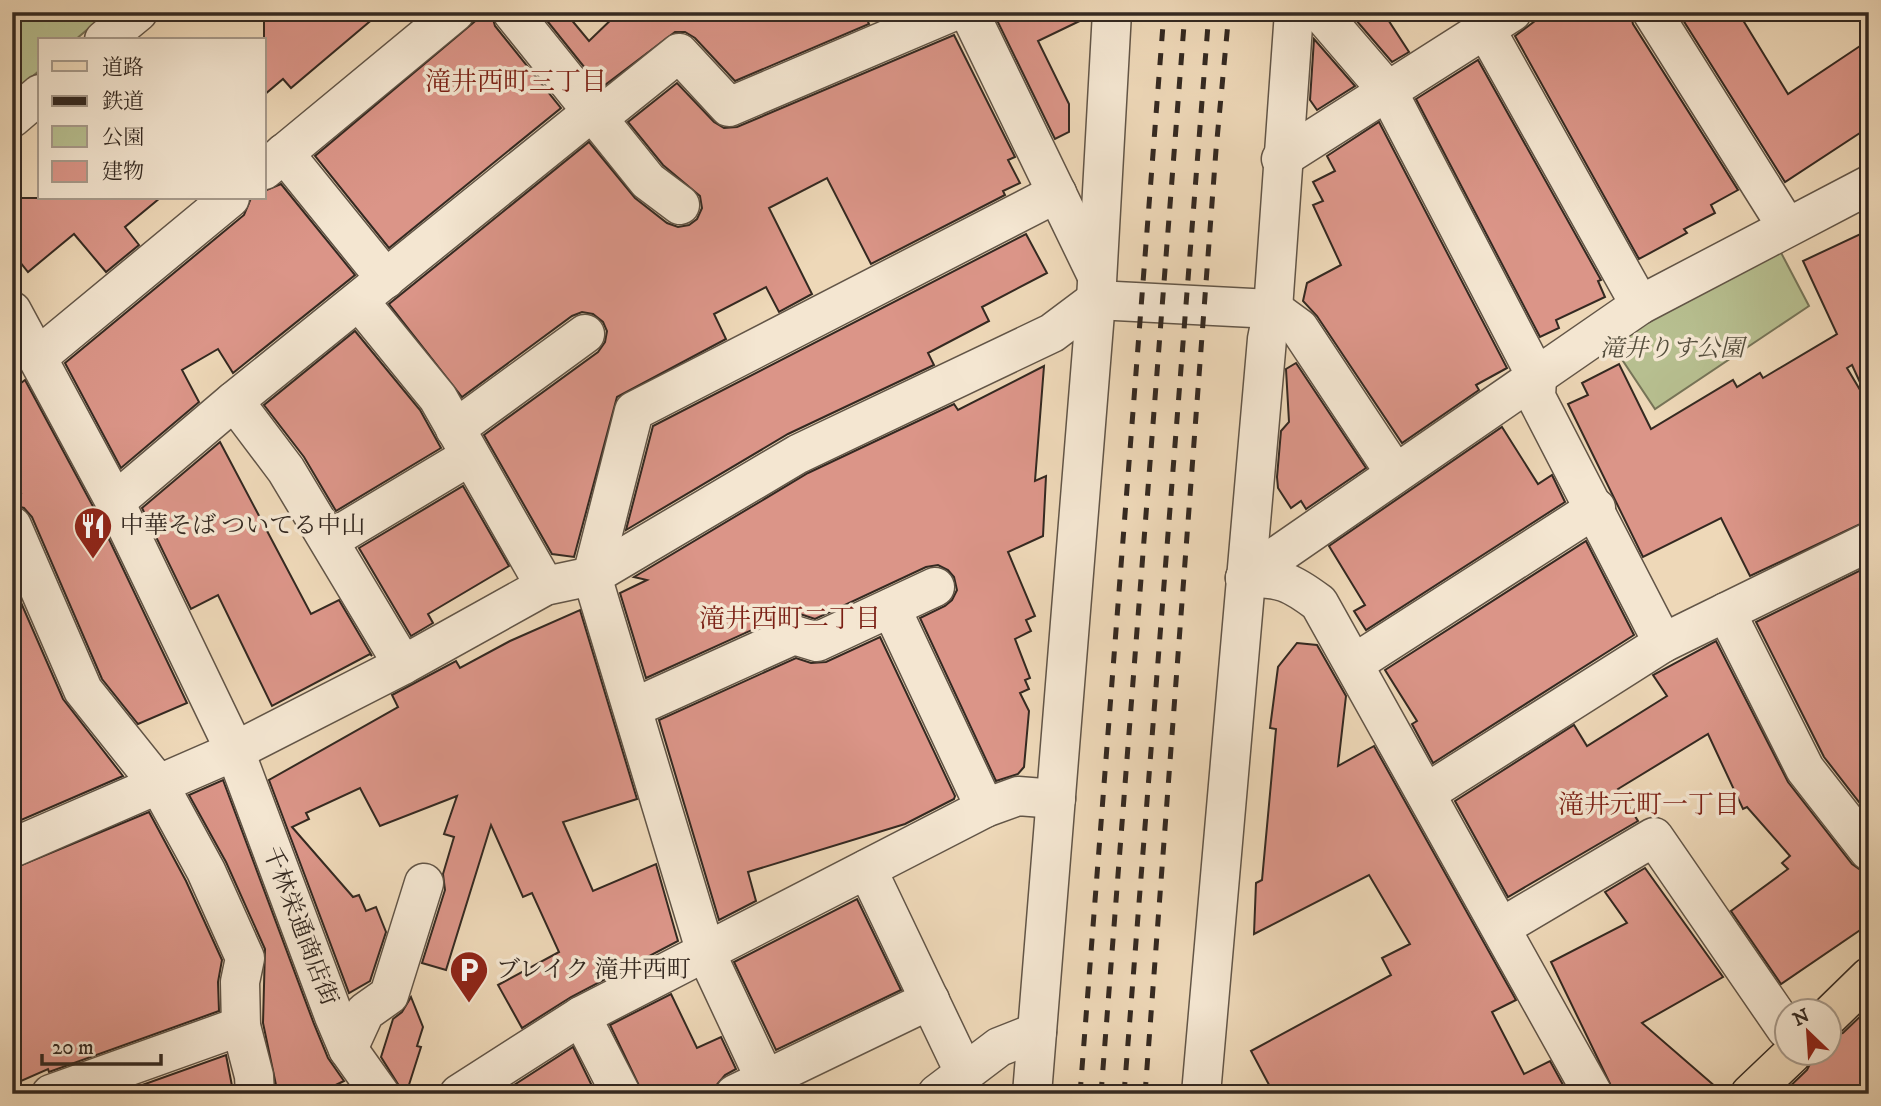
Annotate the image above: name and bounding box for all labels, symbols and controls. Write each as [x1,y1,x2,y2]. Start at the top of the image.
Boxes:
legend [38,38,266,200]
text: 道路 [102,55,144,81]
district label: 滝井西町三丁目 [425,66,607,99]
text: 鉄道 [102,89,144,115]
text: 公園 [102,125,144,151]
text: 建物 [102,159,144,185]
park label: 滝井りす公園 [1600,334,1748,364]
restaurant icon: 中華そば ついてる中山 [72,505,114,560]
place label: 中華そば ついてる中山 [120,511,365,541]
district label: 滝井西町二丁目 [699,603,881,636]
district label: 滝井元町一丁目 [1558,789,1740,822]
street label: 千林栄通商店街 [256,842,344,1010]
parking icon: ブレイク 滝井西町 [448,949,490,1004]
place label: ブレイク 滝井西町 [496,955,691,985]
north arrow [1772,998,1842,1068]
text: N [1790,1004,1814,1032]
scale bar [42,1022,161,1066]
text: 20 m [52,1035,94,1061]

